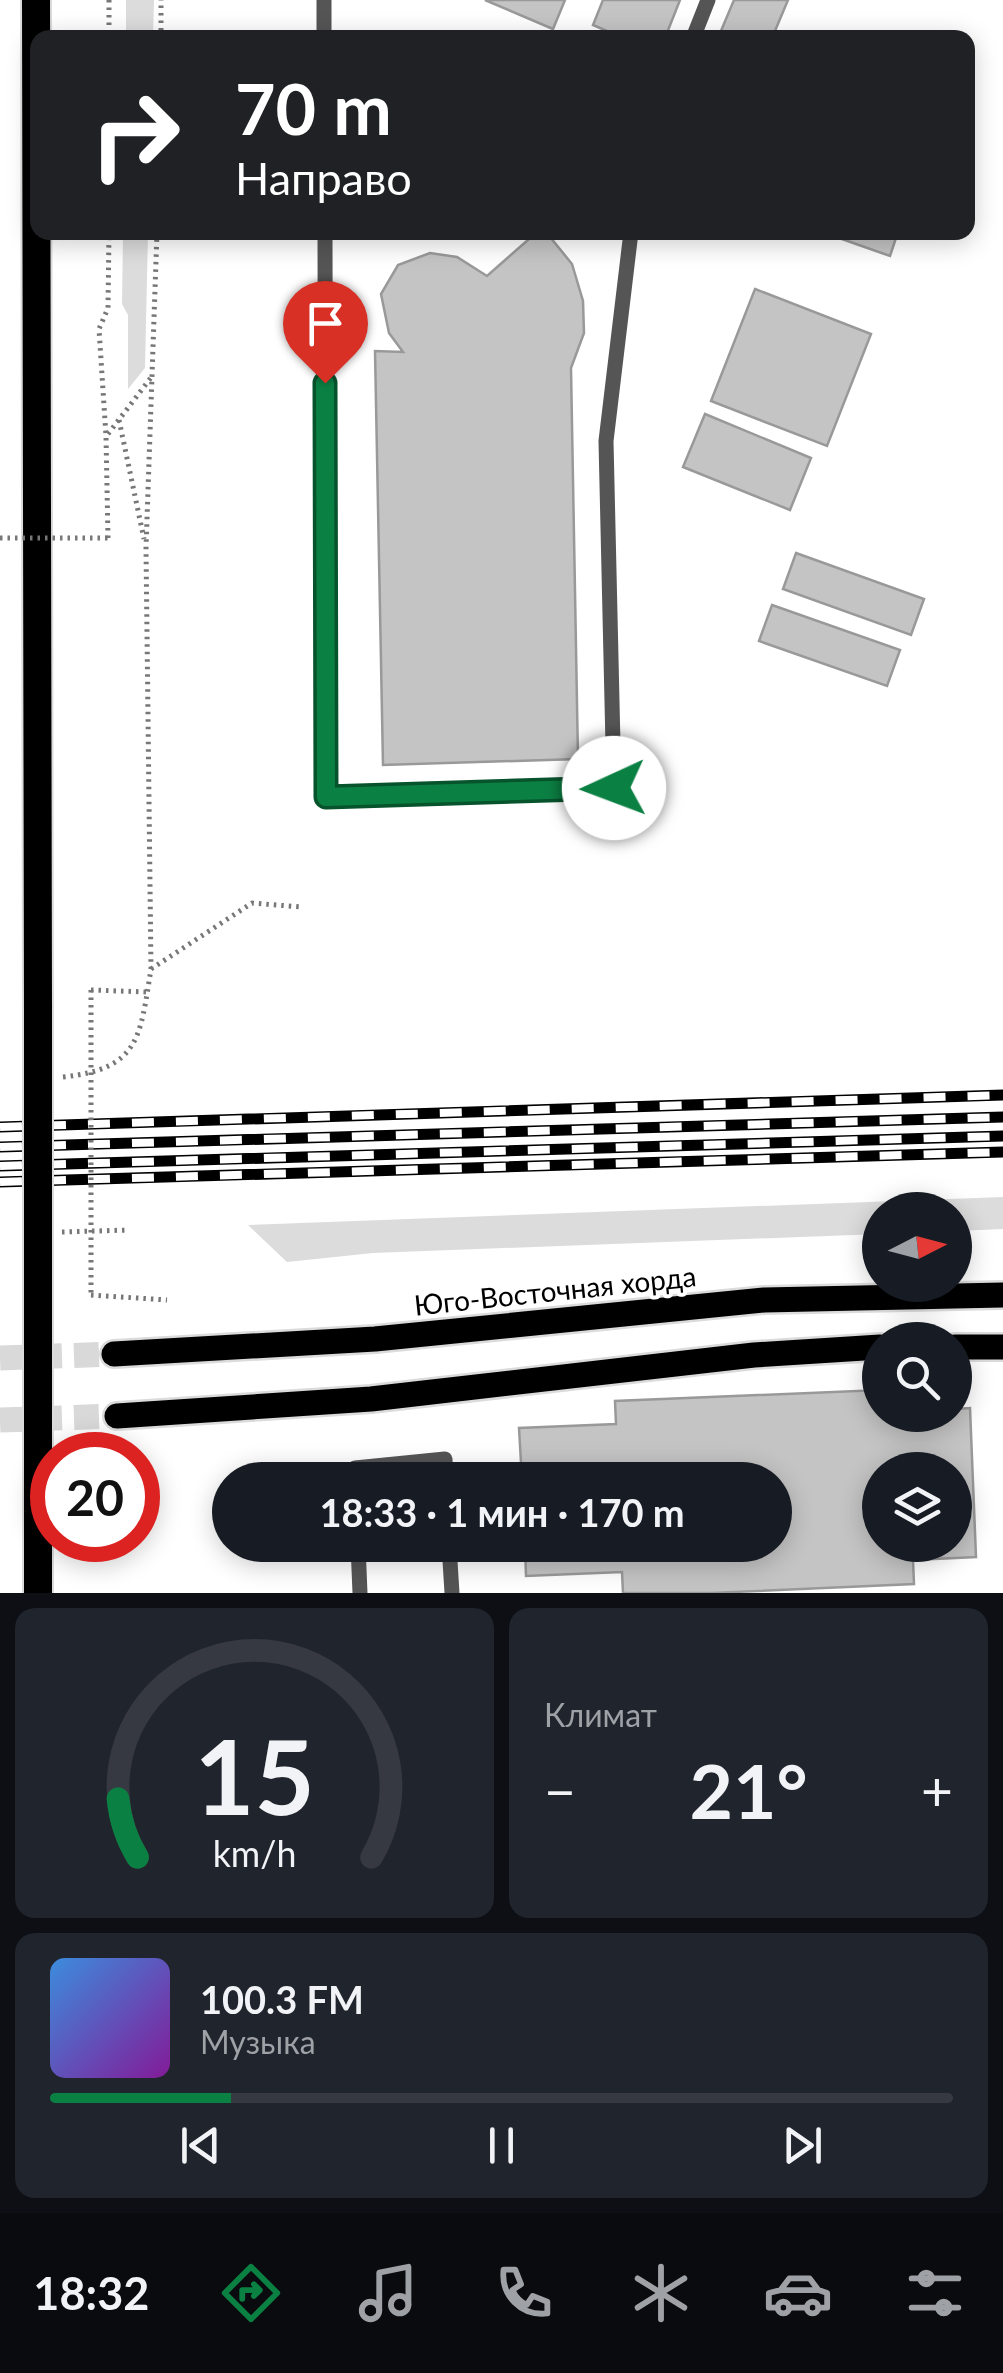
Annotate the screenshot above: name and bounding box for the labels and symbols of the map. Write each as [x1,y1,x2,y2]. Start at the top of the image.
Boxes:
pin [283,281,368,384]
position arrow [562,736,666,840]
north arrow [862,1192,972,1302]
street label: Юго-Восточная хорда [412,1258,698,1322]
speed limit sign: 20 [30,1432,160,1562]

